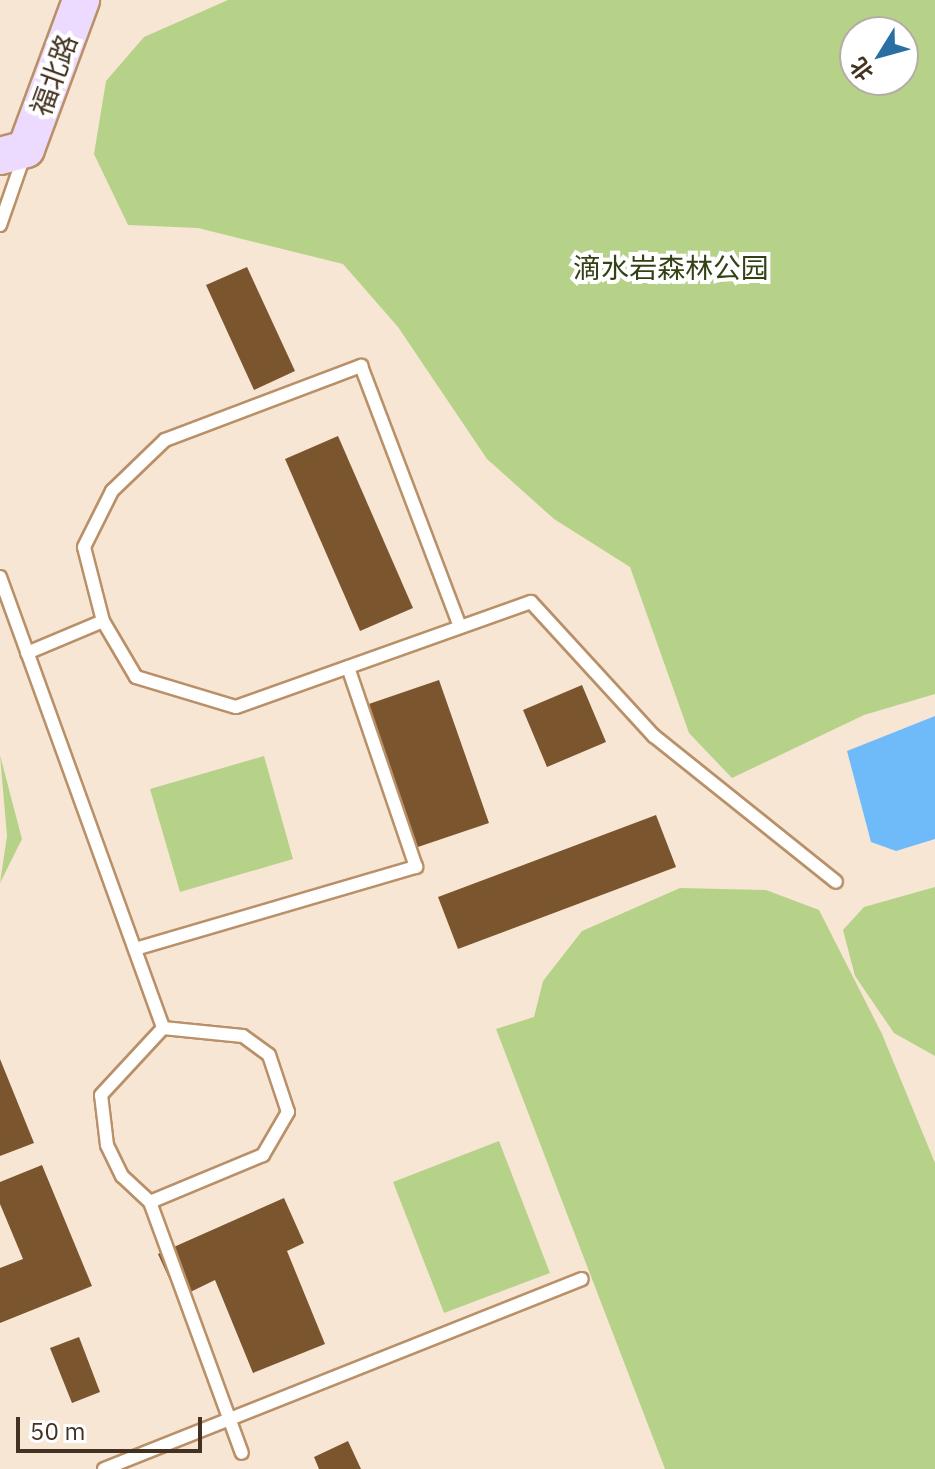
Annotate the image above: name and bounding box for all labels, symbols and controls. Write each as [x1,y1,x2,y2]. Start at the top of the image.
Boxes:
north arrow [839,16,919,96]
street label: 福北路 [24,30,84,120]
text: 北 [843,52,879,87]
park label: 滴水岩森林公园 [573,251,769,285]
scale bar [20,1401,206,1451]
text: 50 m [30,1415,85,1447]

